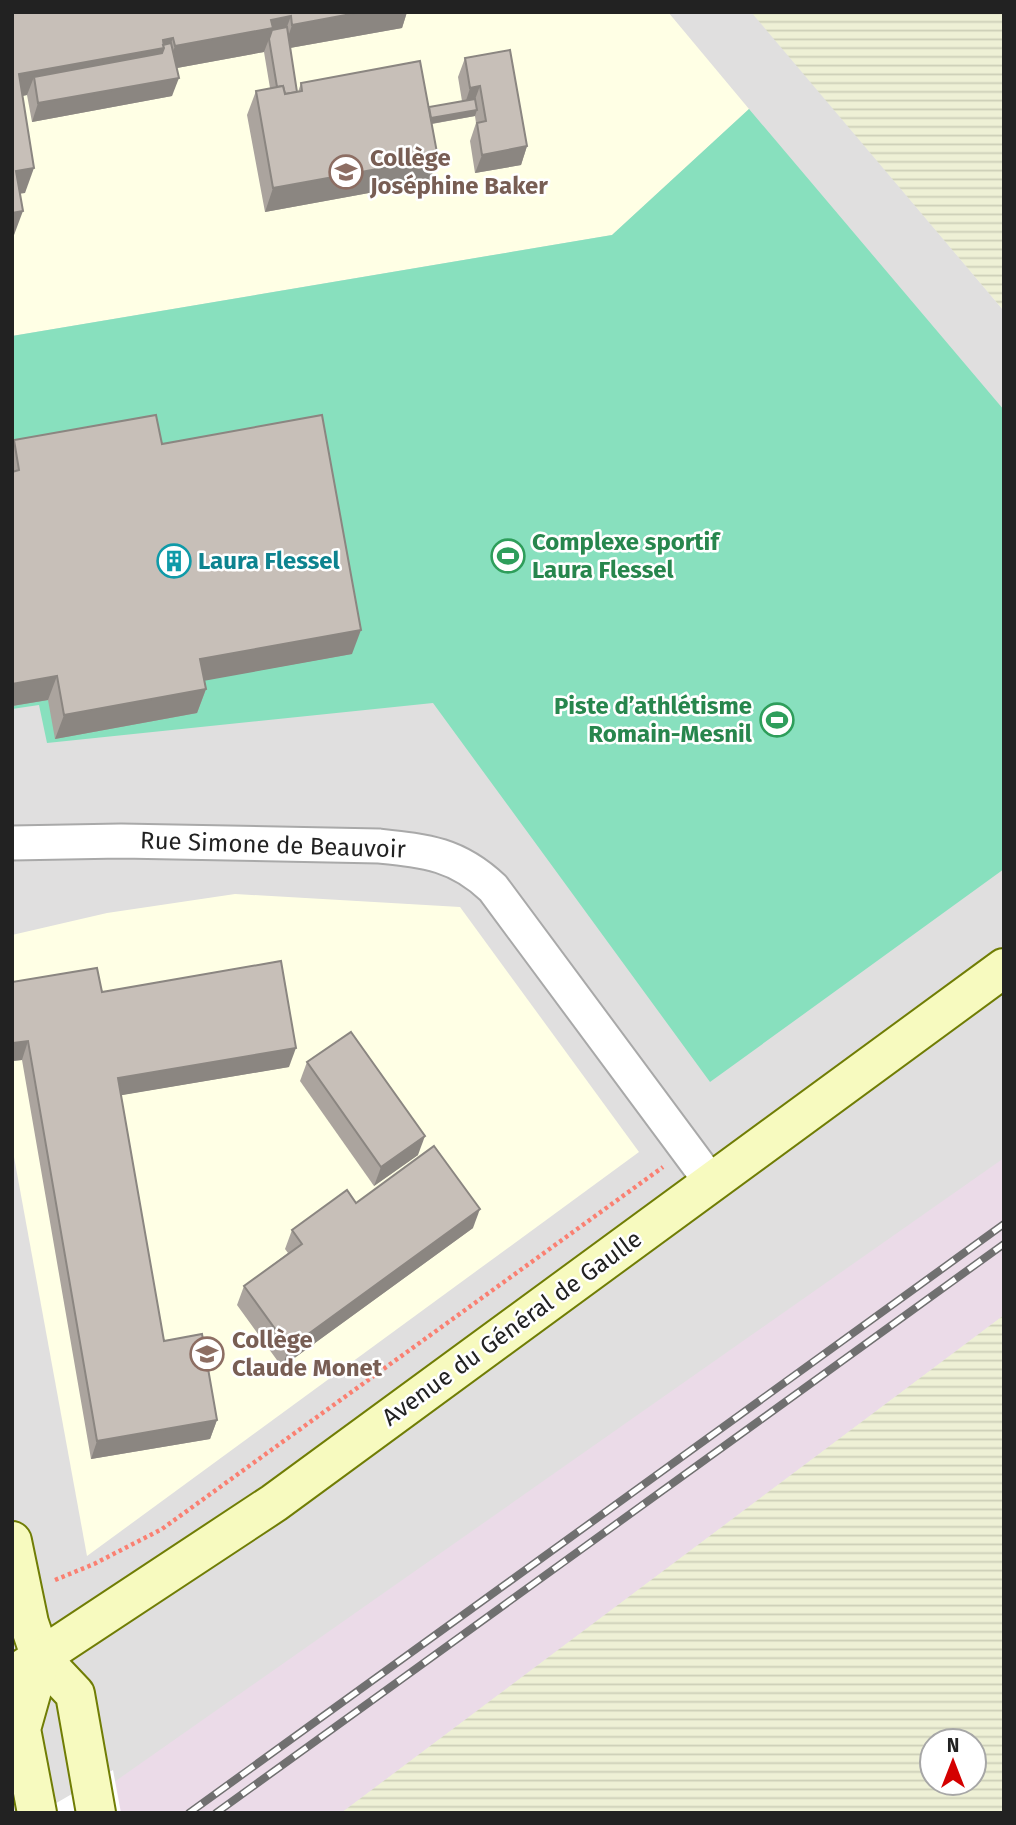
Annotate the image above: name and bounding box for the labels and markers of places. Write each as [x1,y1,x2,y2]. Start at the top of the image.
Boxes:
place label: Collège Joséphine Baker [369,144,548,200]
school or university icon: Collège Joséphine Baker [327,153,365,191]
place label: Complexe sportif Laura Flessel [532,528,721,584]
sports icon: Complexe sportif Laura Flessel [489,537,527,575]
building icon: Laura Flessel [155,542,193,580]
place label: Laura Flessel [198,547,341,575]
place label: Piste d’athlétisme Romain-Mesnil [554,692,753,748]
sports icon: Piste d’athlétisme Romain-Mesnil [758,701,796,739]
place label: Collège Claude Monet [232,1326,383,1382]
school or university icon: Collège Claude Monet [188,1335,226,1373]

